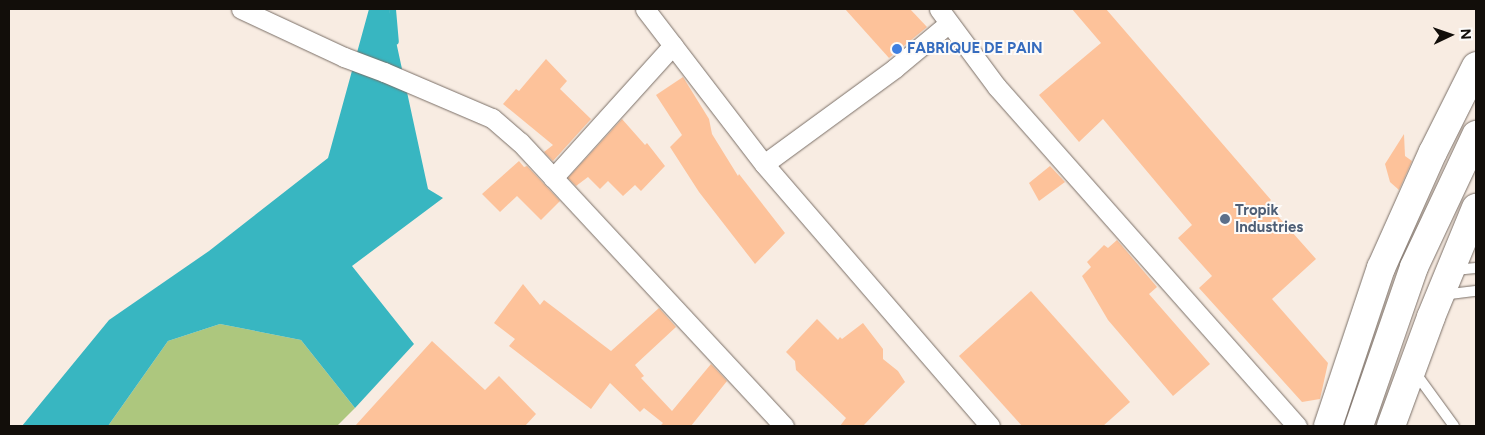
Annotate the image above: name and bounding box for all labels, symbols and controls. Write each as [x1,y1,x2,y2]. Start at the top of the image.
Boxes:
north arrow [1425,10,1475,60]
text: N [1457,28,1474,40]
place label: FABRIQUE DE PAIN [907,40,1043,58]
marker: FABRIQUE DE PAIN [891,43,903,55]
place label: Tropik Industries [1235,201,1303,236]
marker: Tropik Industries [1219,213,1231,225]

